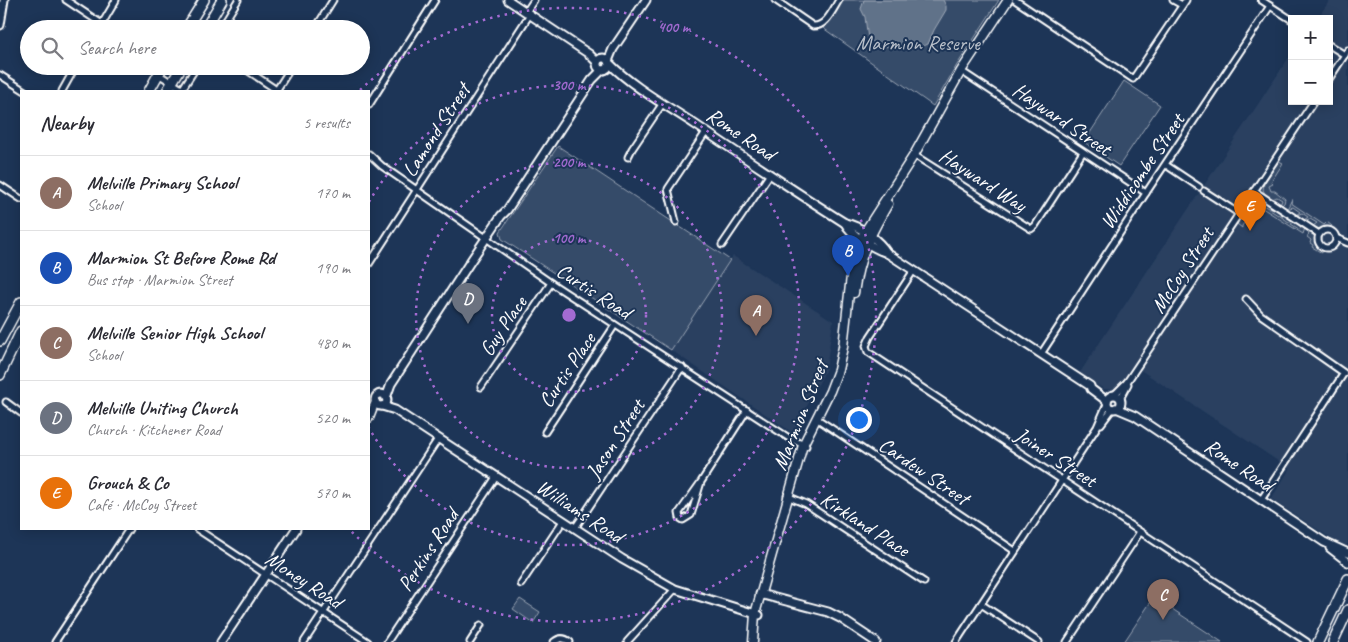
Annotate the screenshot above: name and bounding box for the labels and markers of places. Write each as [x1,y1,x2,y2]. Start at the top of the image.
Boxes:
pin: E [1234,190,1266,231]
pin: B [832,235,864,276]
pin: D [452,283,484,324]
pin: A [740,295,772,336]
centre of rings [560,306,578,324]
pin: C [1147,579,1179,620]

